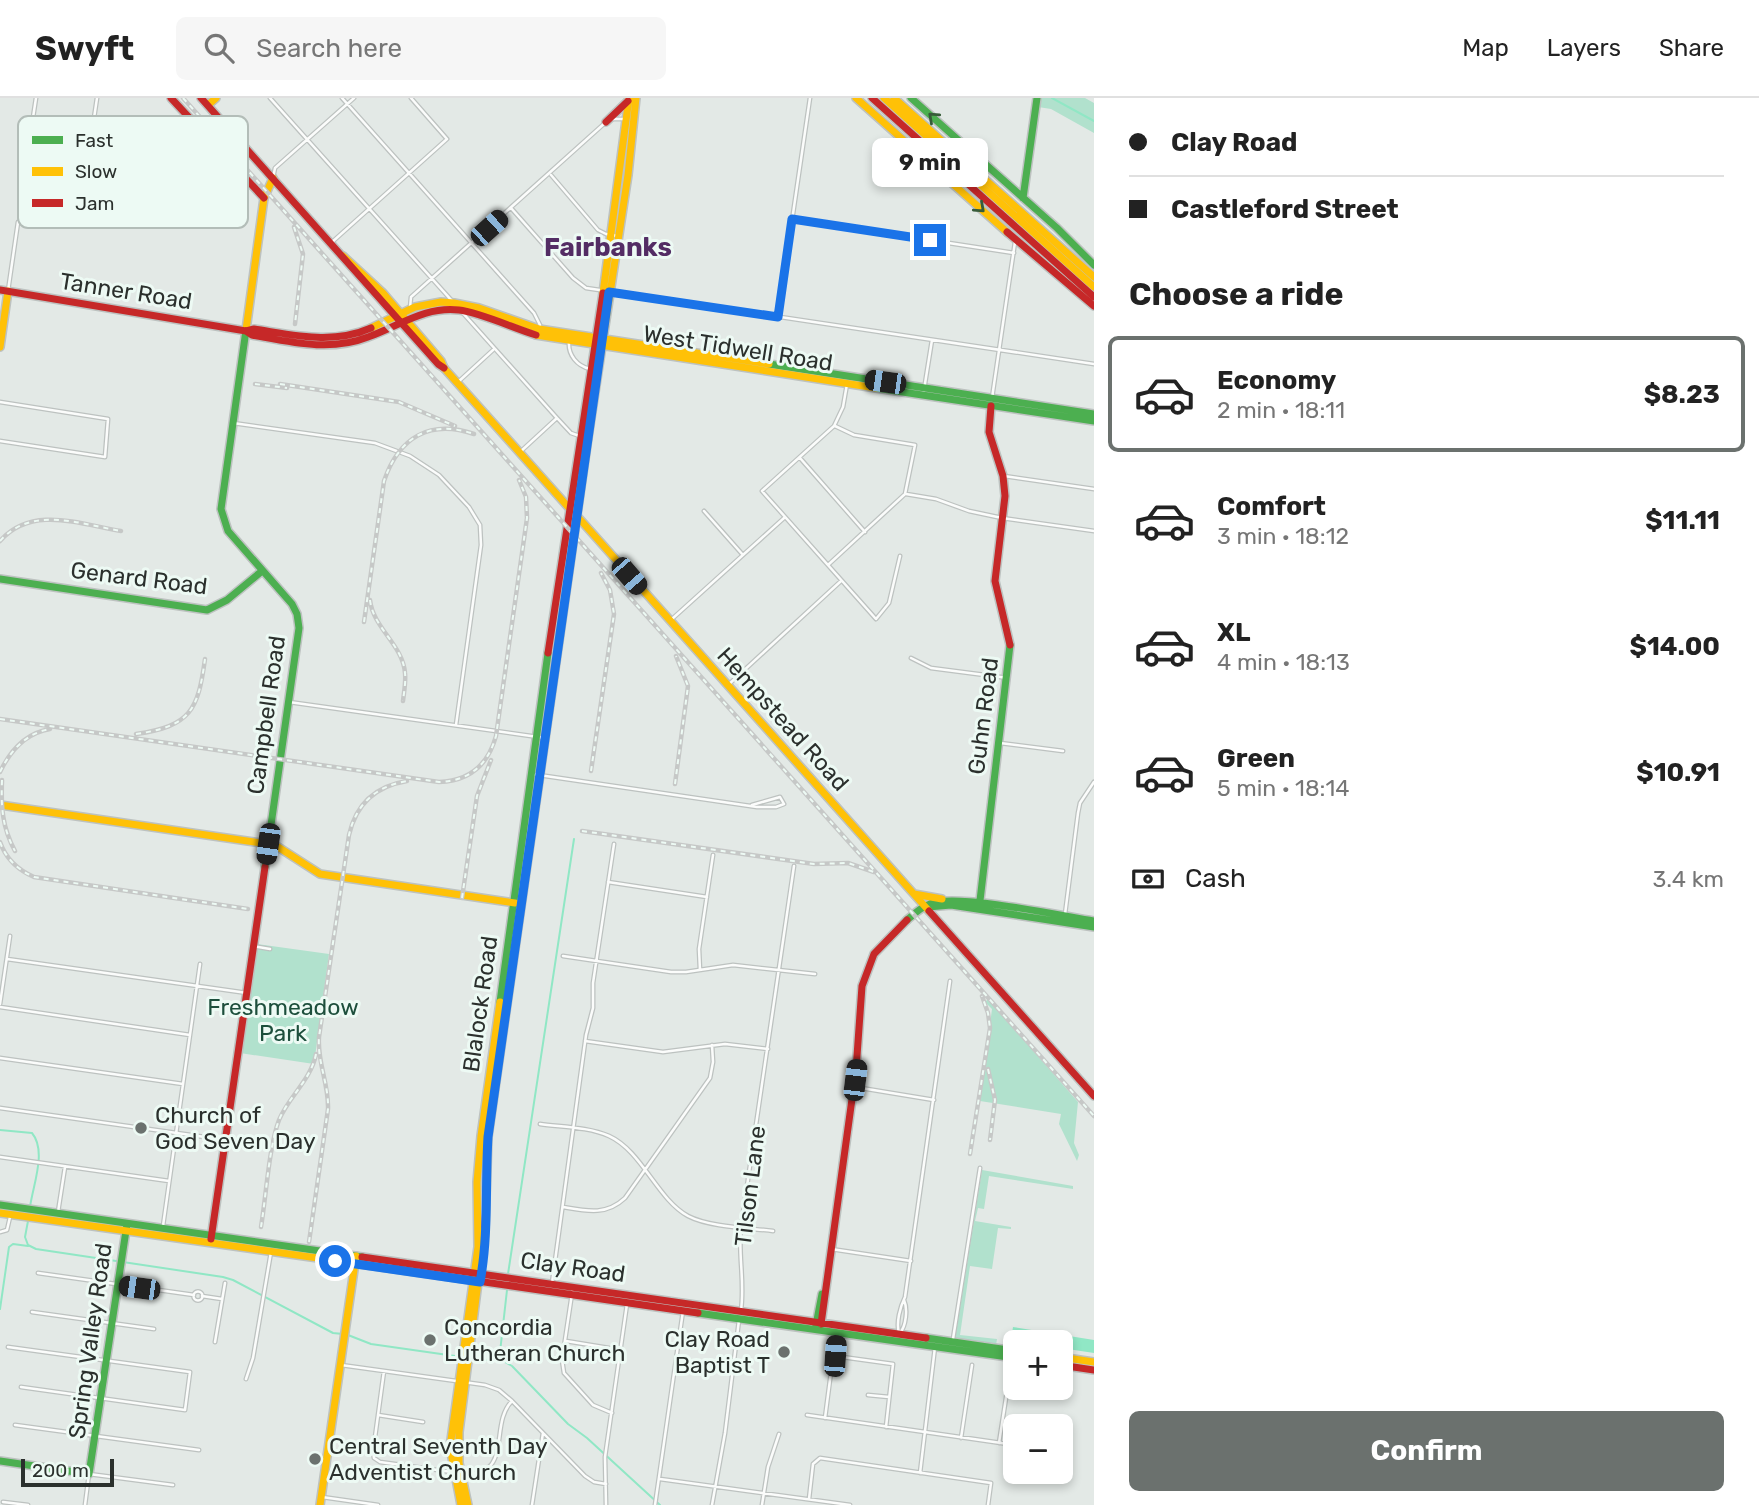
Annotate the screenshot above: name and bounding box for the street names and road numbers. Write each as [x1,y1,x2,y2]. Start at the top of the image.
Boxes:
street label: Tanner Road [58,267,194,315]
street label: West Tidwell Road [641,319,835,377]
street label: Genard Road [69,556,209,600]
street label: Campbell Road [241,634,291,796]
street label: Hempstead Road [711,641,855,797]
street label: Guhn Road [962,656,1004,776]
street label: Blalock Road [457,934,503,1074]
street label: Tilson Lane [729,1124,771,1248]
street label: Spring Valley Road [62,1241,118,1441]
street label: Clay Road [519,1246,627,1288]

